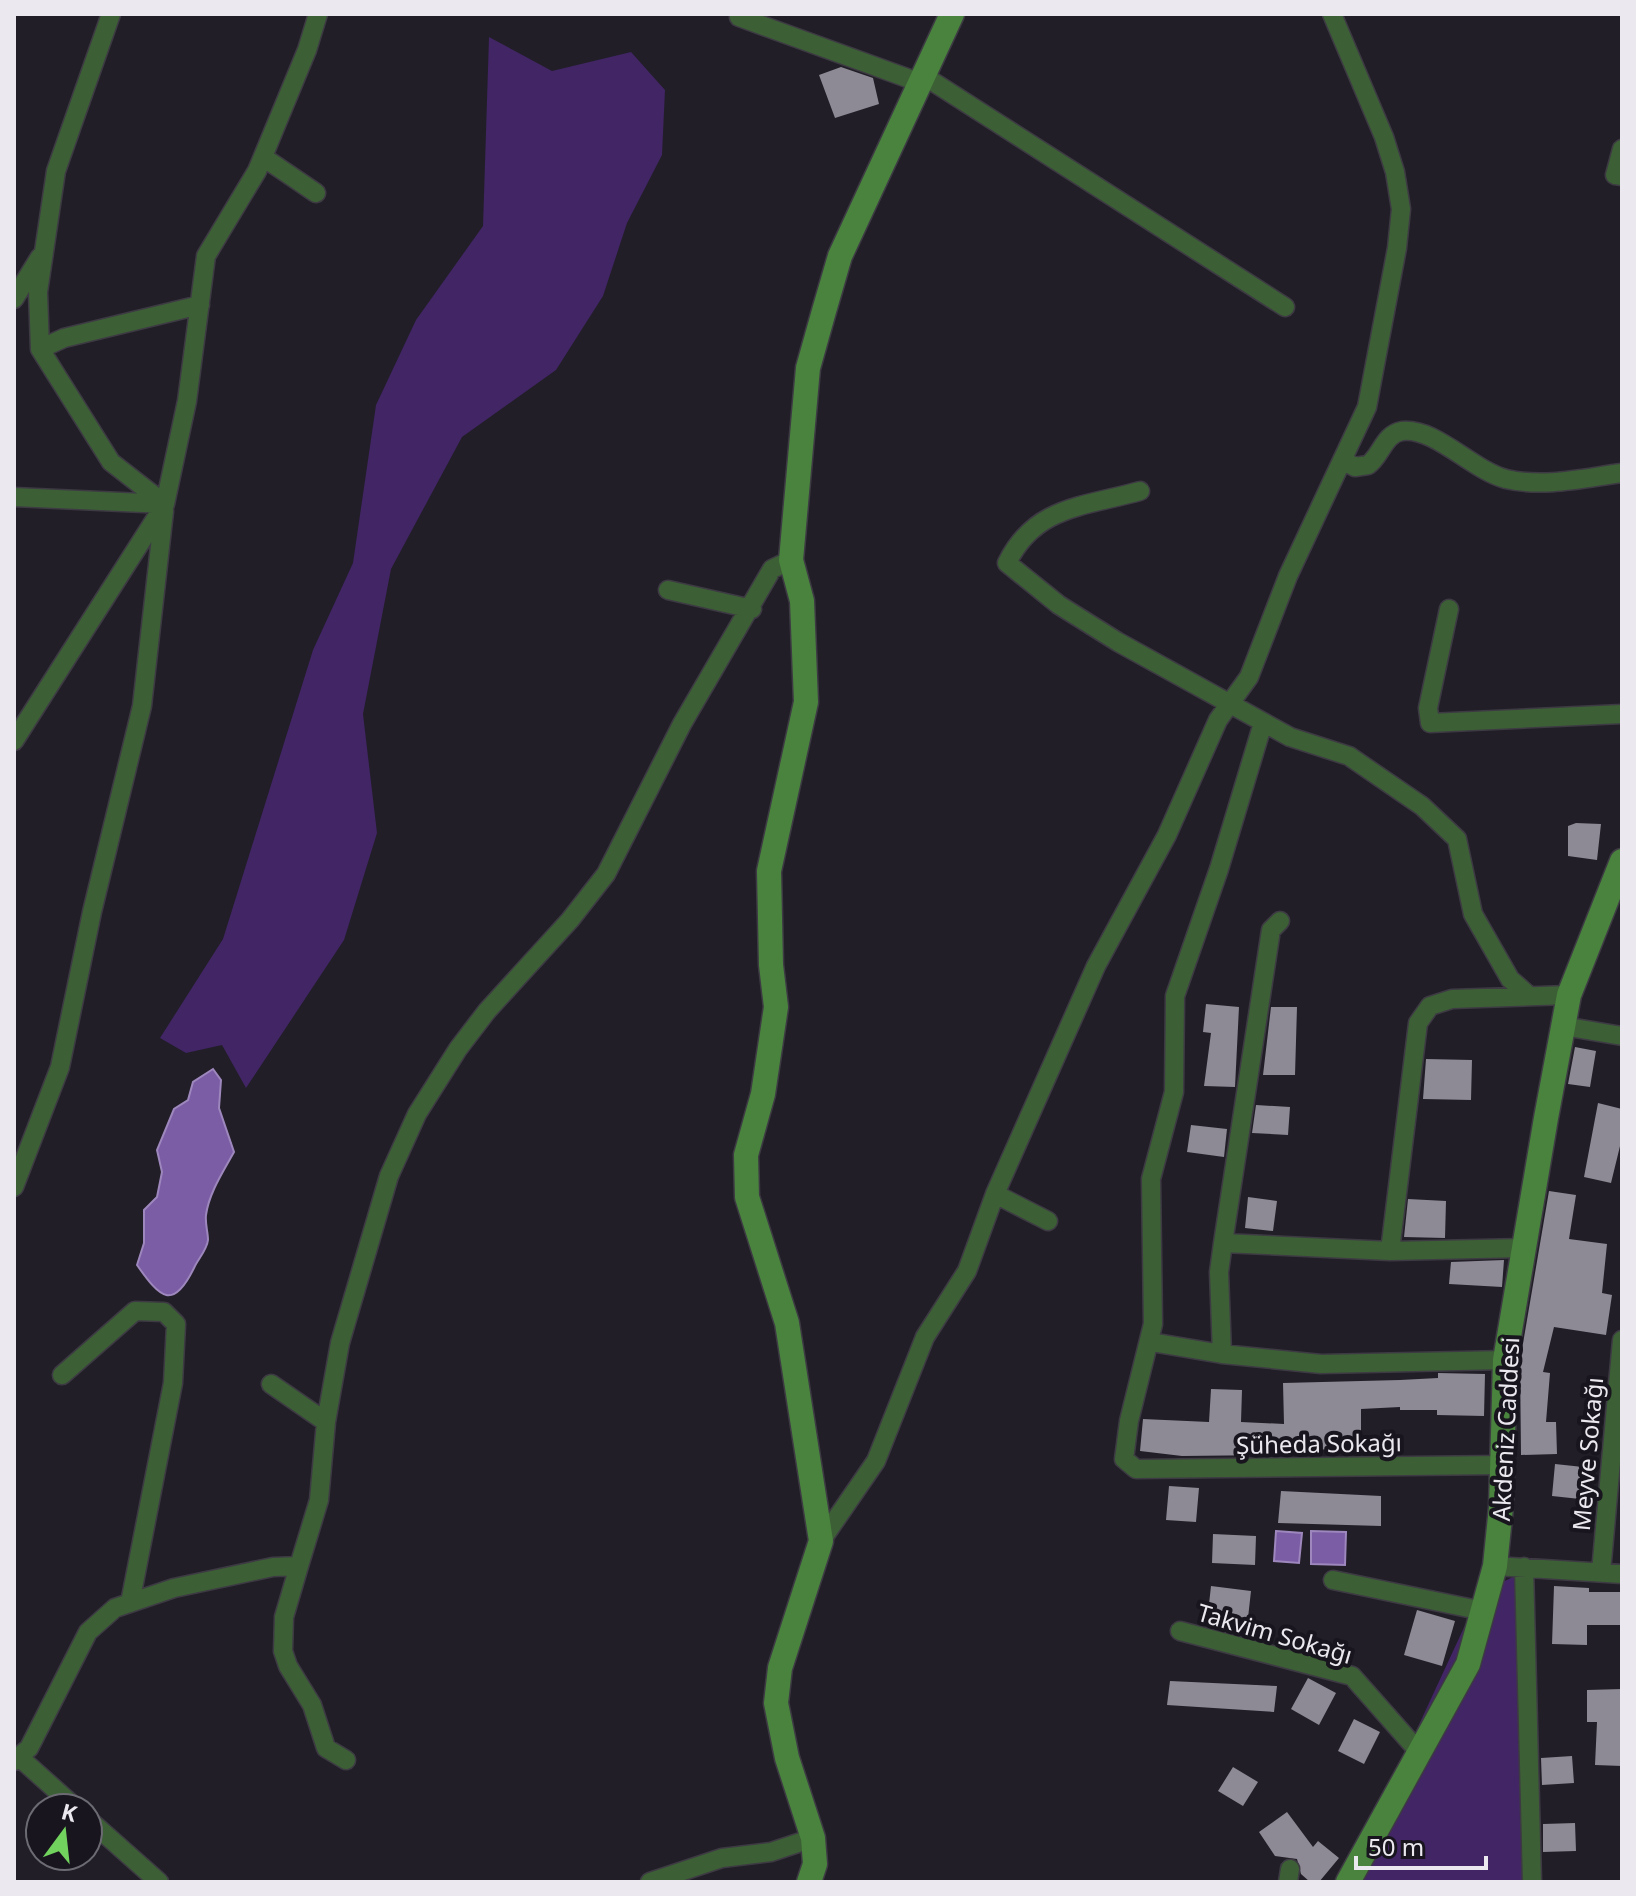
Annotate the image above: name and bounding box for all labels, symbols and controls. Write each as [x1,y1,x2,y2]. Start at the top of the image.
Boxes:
street label: Akdeniz Caddesi [1484,1336,1526,1522]
street label: Meyve Sokağı [1564,1376,1610,1532]
street label: Şüheda Sokağı [1236,1425,1402,1461]
street label: Takvim Sokağı [1194,1595,1356,1671]
north arrow [24,1792,104,1872]
text: K [58,1795,81,1828]
scale bar [1356,1820,1486,1870]
text: 50 m [1368,1830,1424,1863]

